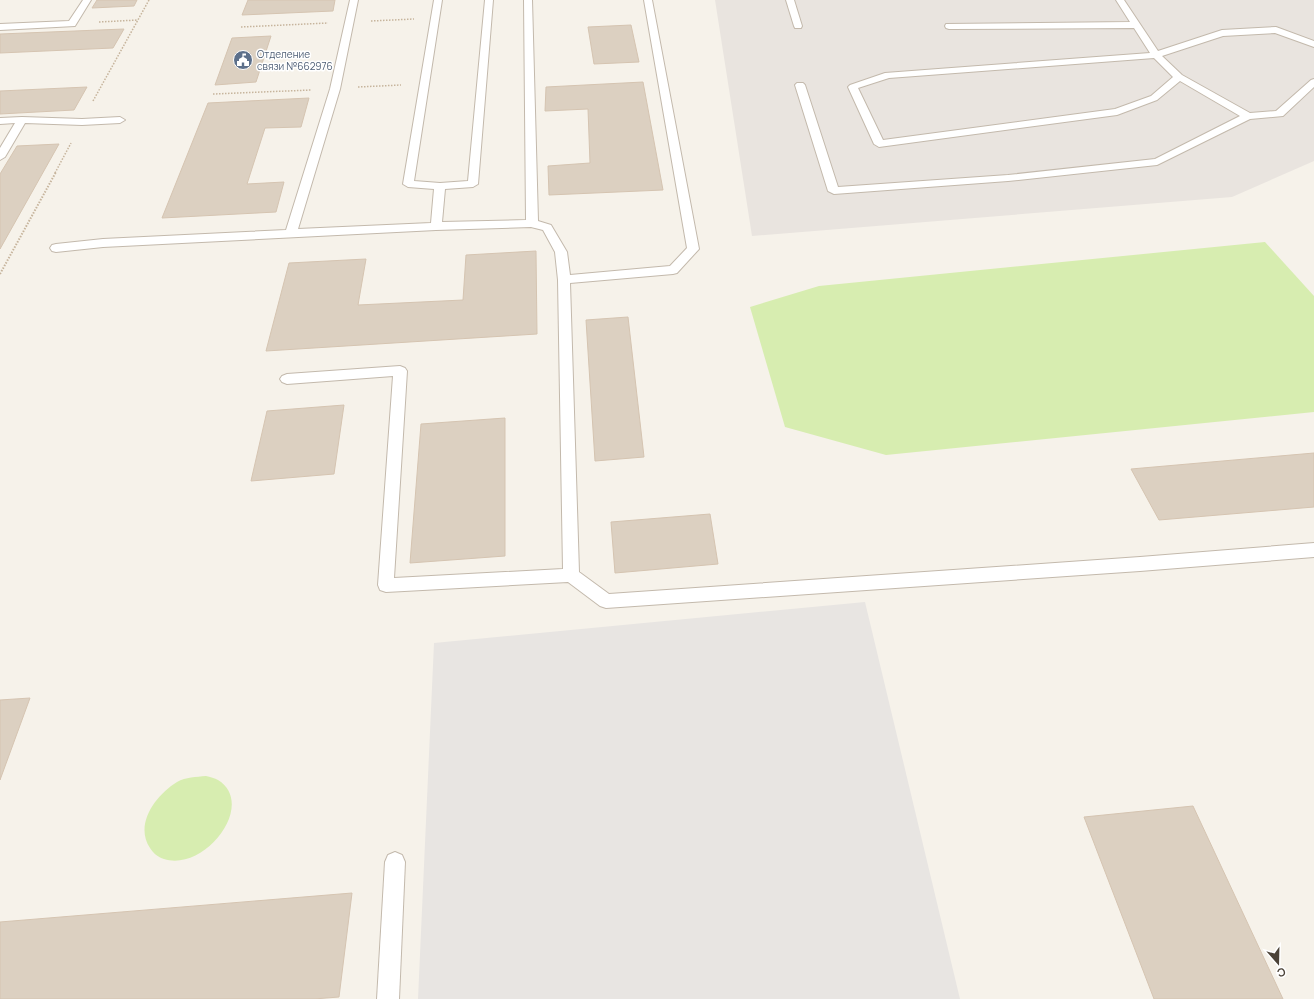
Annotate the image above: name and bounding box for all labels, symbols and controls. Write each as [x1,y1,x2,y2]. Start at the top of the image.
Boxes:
place label: Отделение связи №662976 [257,47,333,73]
public building icon: Отделение связи №662976 [232,49,254,71]
north arrow [1258,943,1298,983]
text: С [1275,964,1288,981]

